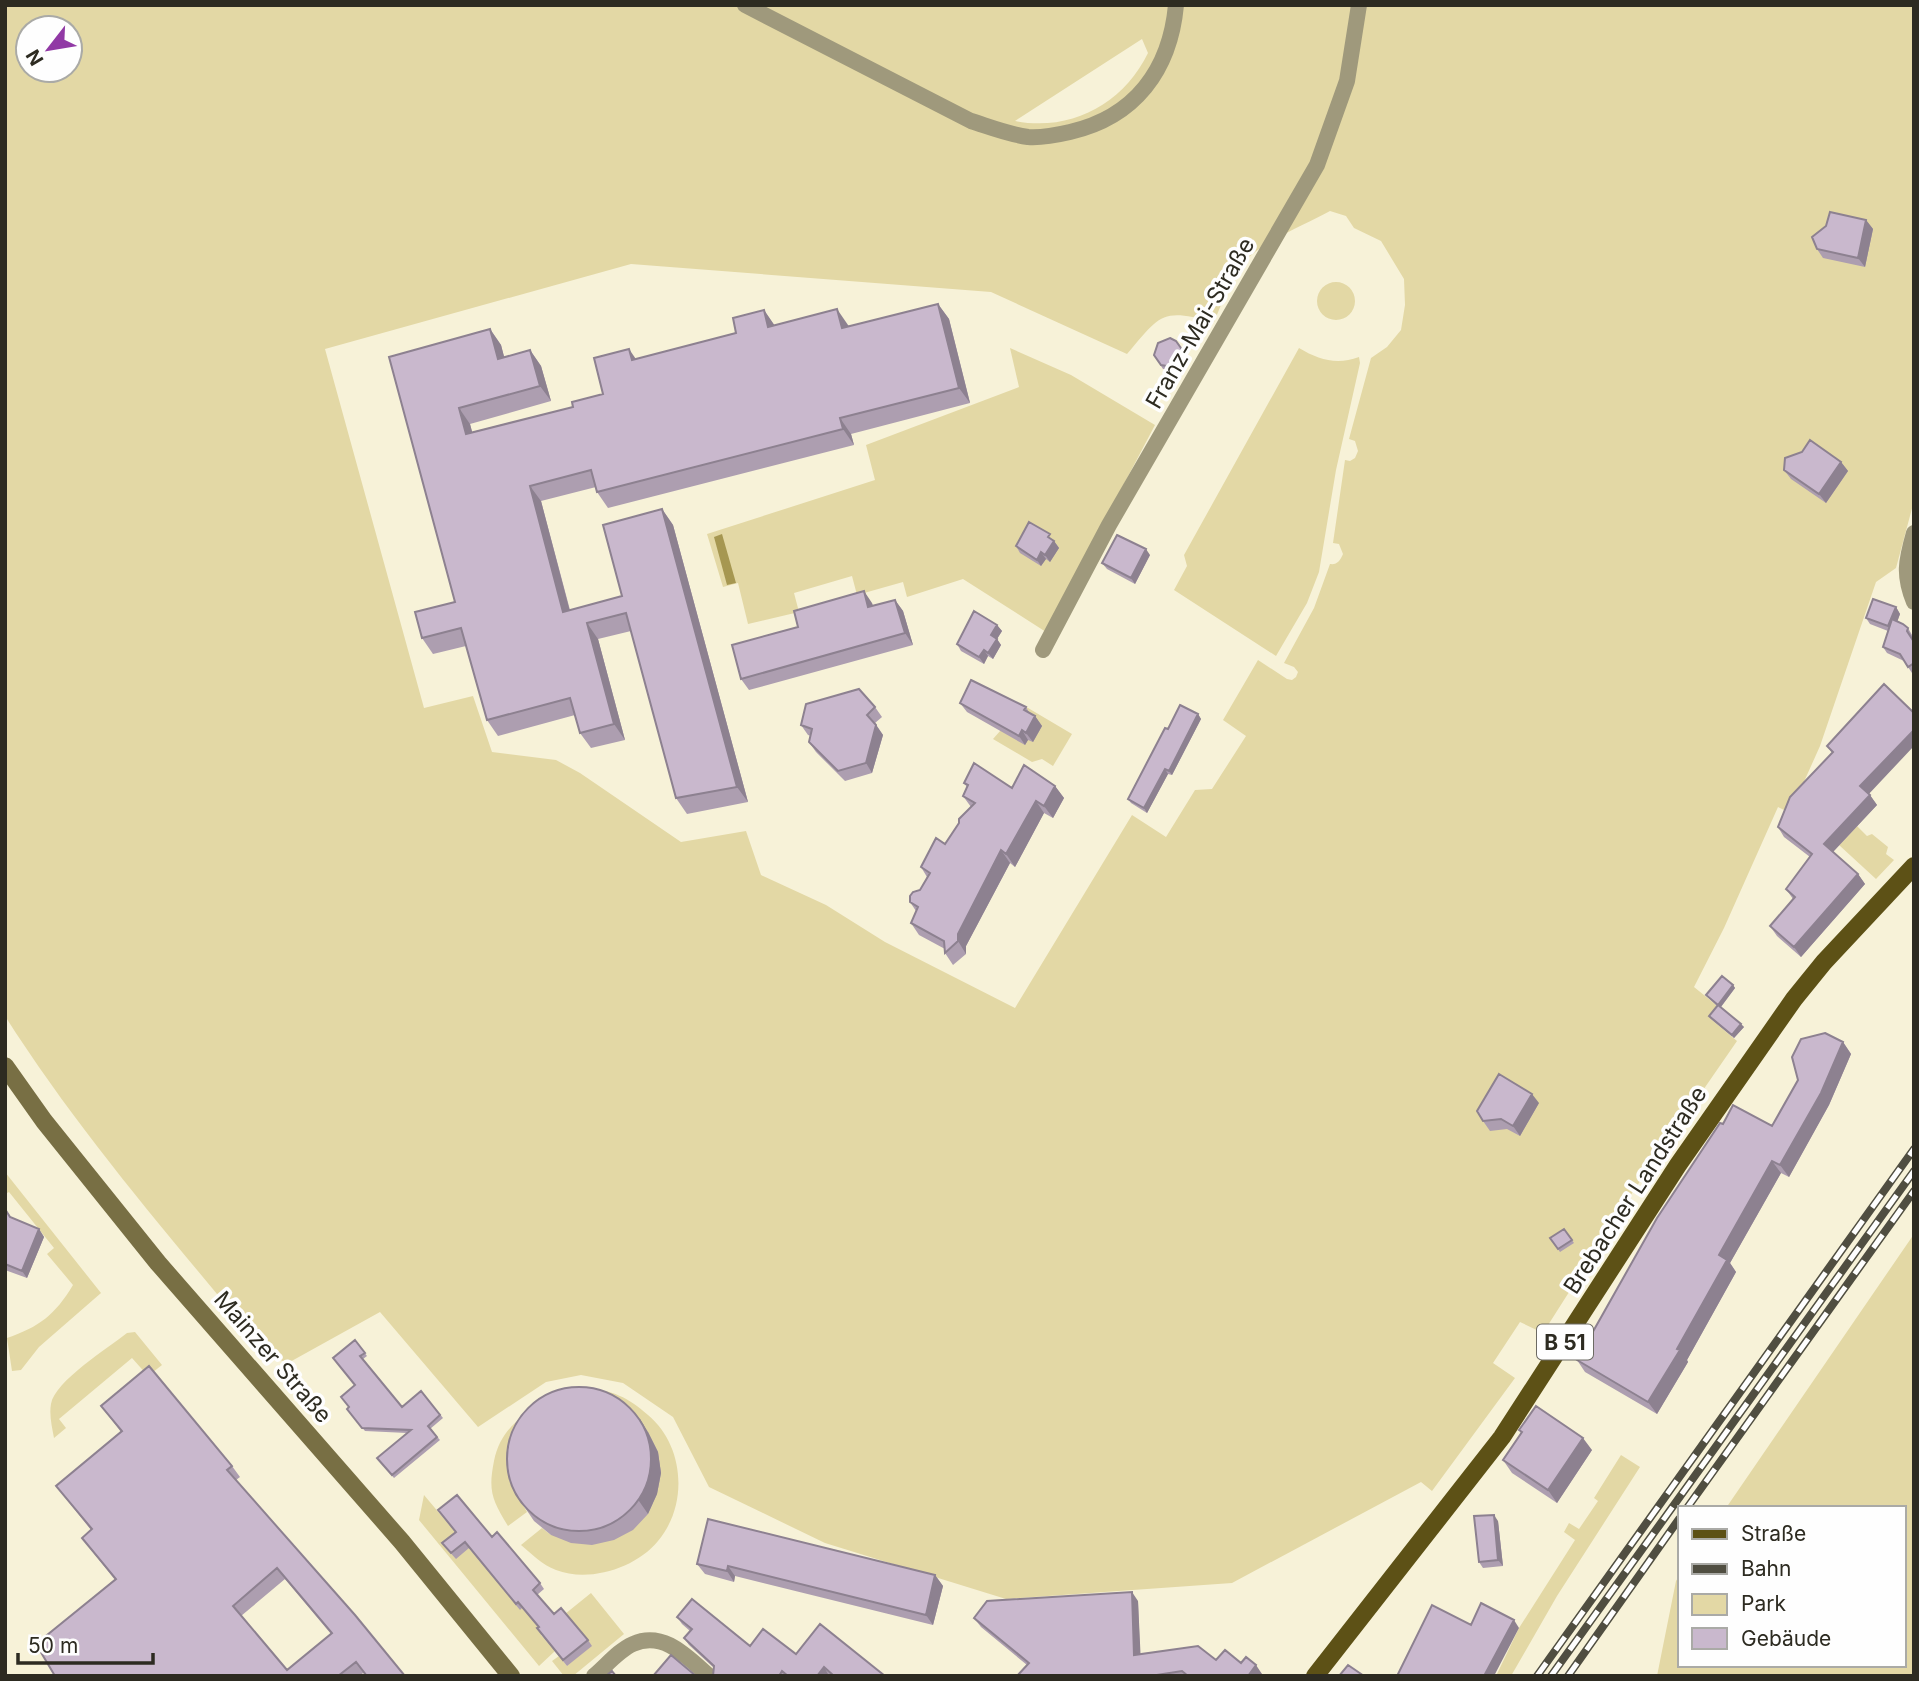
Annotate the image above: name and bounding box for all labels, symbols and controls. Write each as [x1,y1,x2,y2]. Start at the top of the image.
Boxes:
north arrow [14,14,84,84]
text: N [21,45,48,70]
street label: Franz-Mai-Straße [1140,233,1260,413]
street label: Brebacher Landstraße [1557,1081,1713,1299]
street label: Mainzer Straße [208,1285,338,1429]
road number: B 51 [1537,1324,1593,1360]
legend [1678,1506,1905,1667]
text: Straße [1741,1521,1806,1546]
text: Bahn [1741,1556,1791,1581]
text: Park [1741,1591,1786,1616]
scale bar [18,1622,152,1666]
text: Gebäude [1741,1626,1831,1651]
text: 50 m [28,1633,78,1658]

